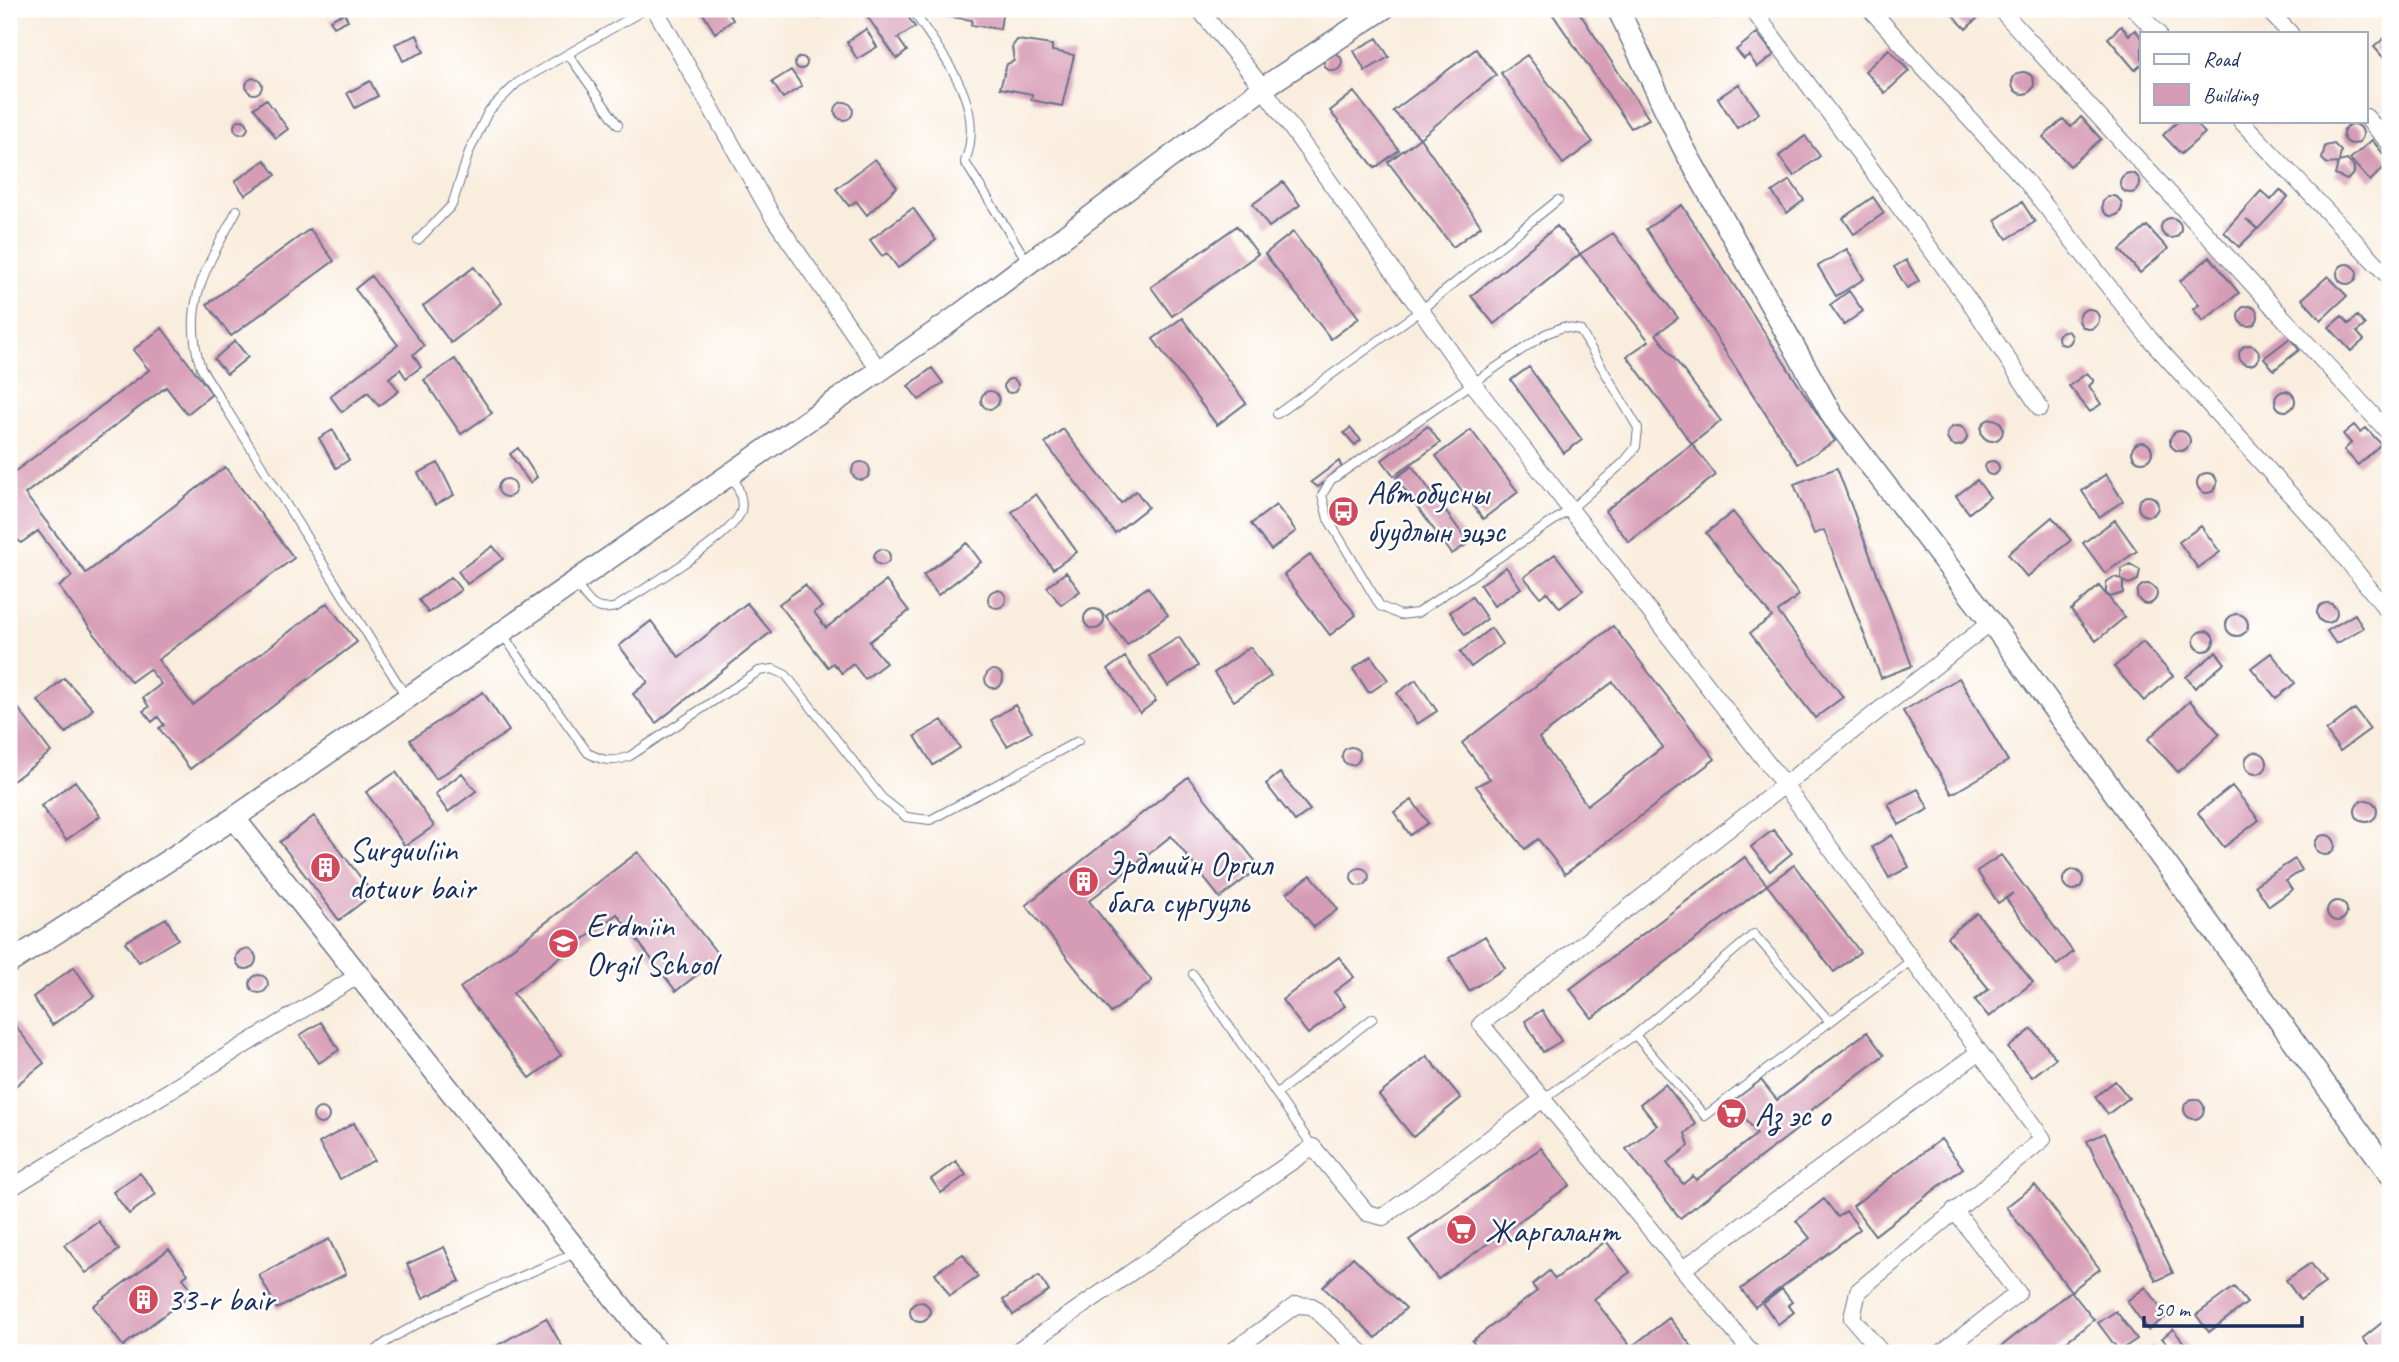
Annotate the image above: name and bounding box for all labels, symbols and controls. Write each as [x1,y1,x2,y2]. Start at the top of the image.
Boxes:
legend [2140,32,2368,122]
text: Road [2203,46,2242,72]
text: Building [2203,82,2260,108]
place label: Автобусны буудлын эцэс [1367,472,1507,552]
bus stop icon: Автобусны буудлын эцэс [1327,494,1361,528]
place label: Surguuliin dotuur bair [349,829,477,909]
place label: Эрдмийн Оргил бага сургууль [1106,843,1274,923]
building icon: Surguuliin dotuur bair [309,851,343,885]
building icon: Эрдмийн Оргил бага сургууль [1066,865,1100,899]
place label: Erdmiin Orgil School [586,905,722,985]
school or university icon: Erdmiin Orgil School [546,927,580,961]
place label: Аз эс о [1755,1094,1832,1136]
supermarket icon: Аз эс о [1715,1097,1749,1131]
place label: Жаргалант [1485,1210,1621,1252]
supermarket icon: Жаргалант [1445,1213,1479,1247]
place label: 33-r bair [167,1279,277,1321]
building icon: 33-r bair [127,1282,161,1316]
scale bar [2144,1285,2301,1329]
text: 50 m [2154,1296,2192,1322]

